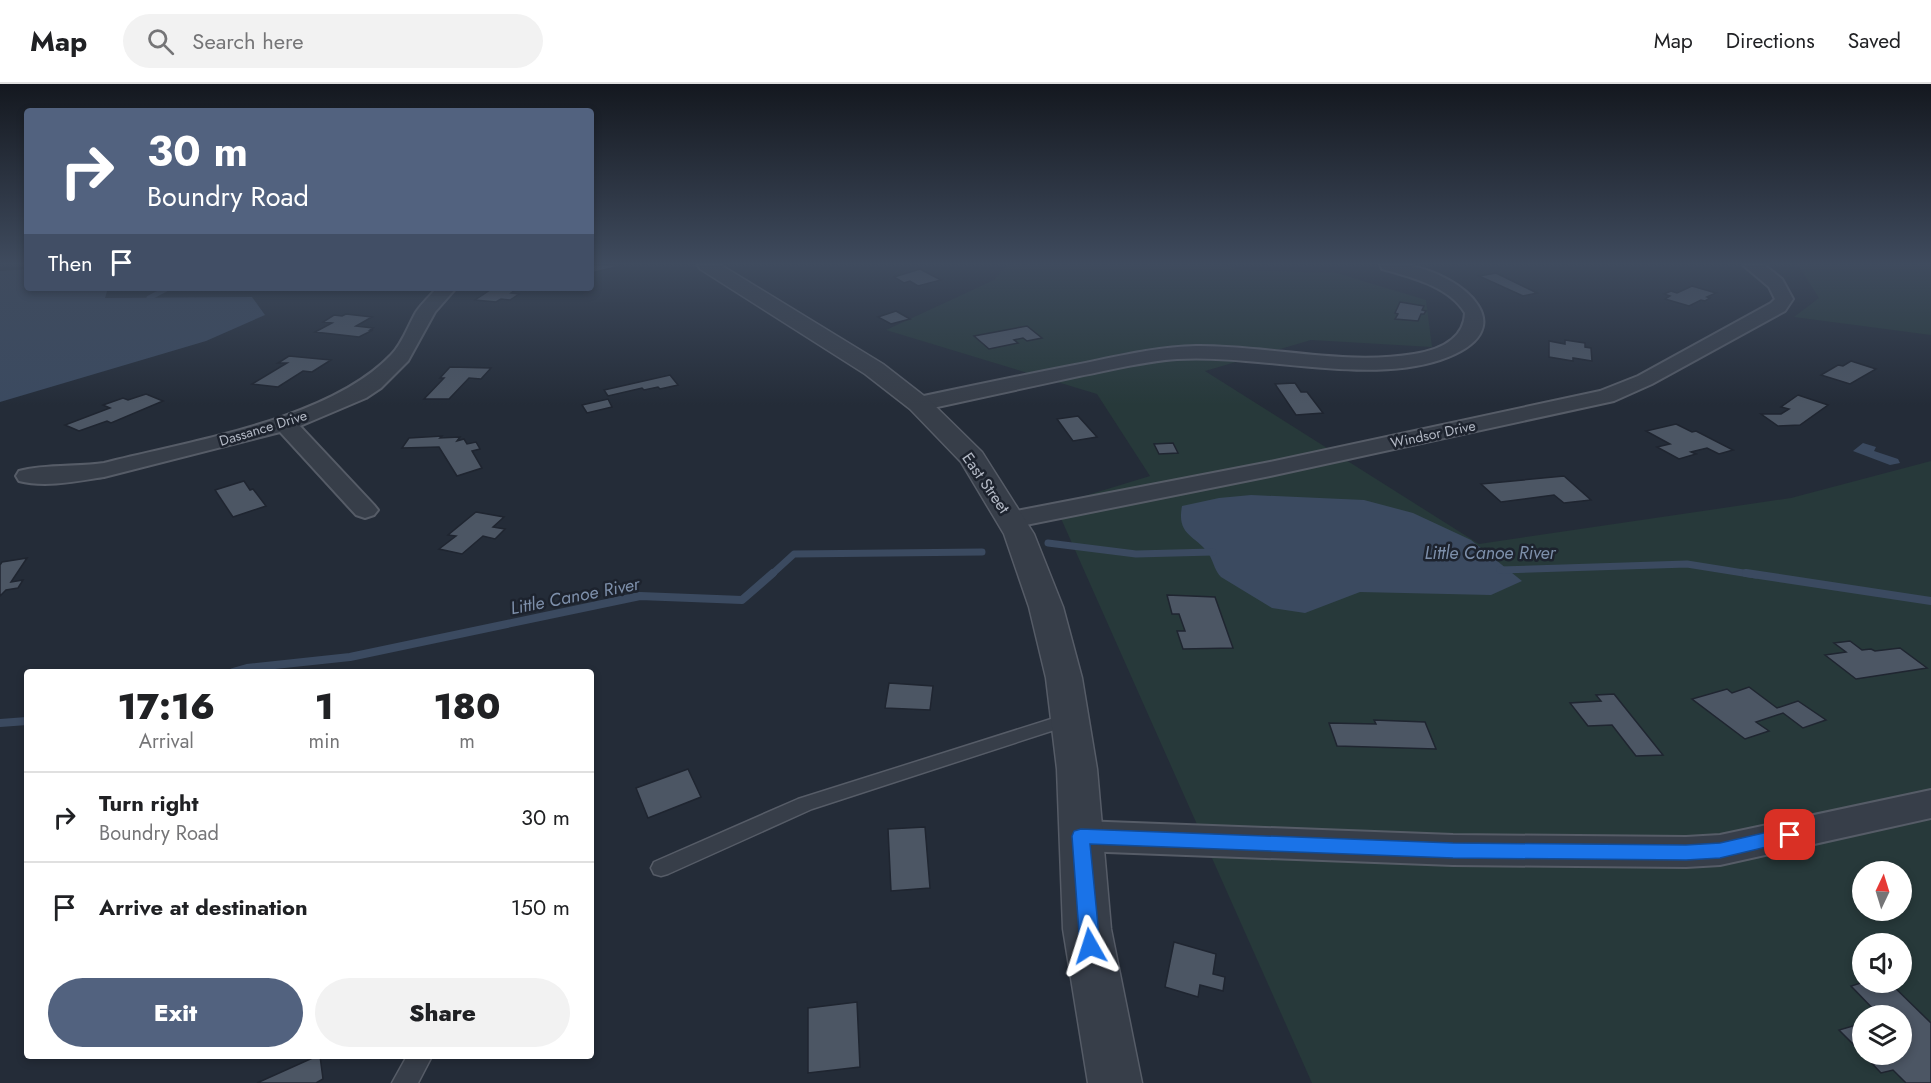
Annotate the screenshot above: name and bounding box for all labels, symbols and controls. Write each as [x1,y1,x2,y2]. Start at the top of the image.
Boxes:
search box [123,14,543,68]
text: Map [30,21,87,62]
icon: search [144,25,177,58]
text: Search here [192,25,304,57]
text: Map [1654,26,1693,56]
text: Directions [1726,26,1815,56]
text: Saved [1848,26,1901,56]
text: 30 m [147,121,248,182]
icon: right [48,132,126,210]
text: Boundry Road [147,177,309,216]
icon: arrive [105,246,138,279]
text: Then [48,247,93,279]
street label: Dassance Drive [217,405,309,451]
street label: Windsor Drive [1389,415,1477,453]
street label: East Street [957,448,1016,518]
water label: Little Canoe River [1425,540,1556,566]
water label: Little Canoe River [508,571,643,621]
text: 17:16 [118,680,215,732]
text: 1 [315,680,334,732]
text: 180 [433,680,500,732]
text: Arrival [139,727,194,756]
text: min [309,727,340,756]
text: m [459,727,475,756]
text: Turn right [99,787,199,819]
icon: right [48,801,81,834]
text: 30 m [521,801,570,833]
pin [1764,809,1815,860]
icon: arrive [1773,818,1806,851]
text: Boundry Road [99,819,219,848]
north arrow [1852,861,1912,921]
map controls [1852,861,1912,1065]
icon: arrive [48,891,81,924]
text: Arrive at destination [99,891,308,923]
text: 150 m [511,891,570,923]
position arrow [1058,914,1122,978]
button: sound [1852,933,1912,993]
button: Exit [48,978,303,1047]
button: Share [315,978,570,1047]
button: layers [1852,1005,1912,1065]

